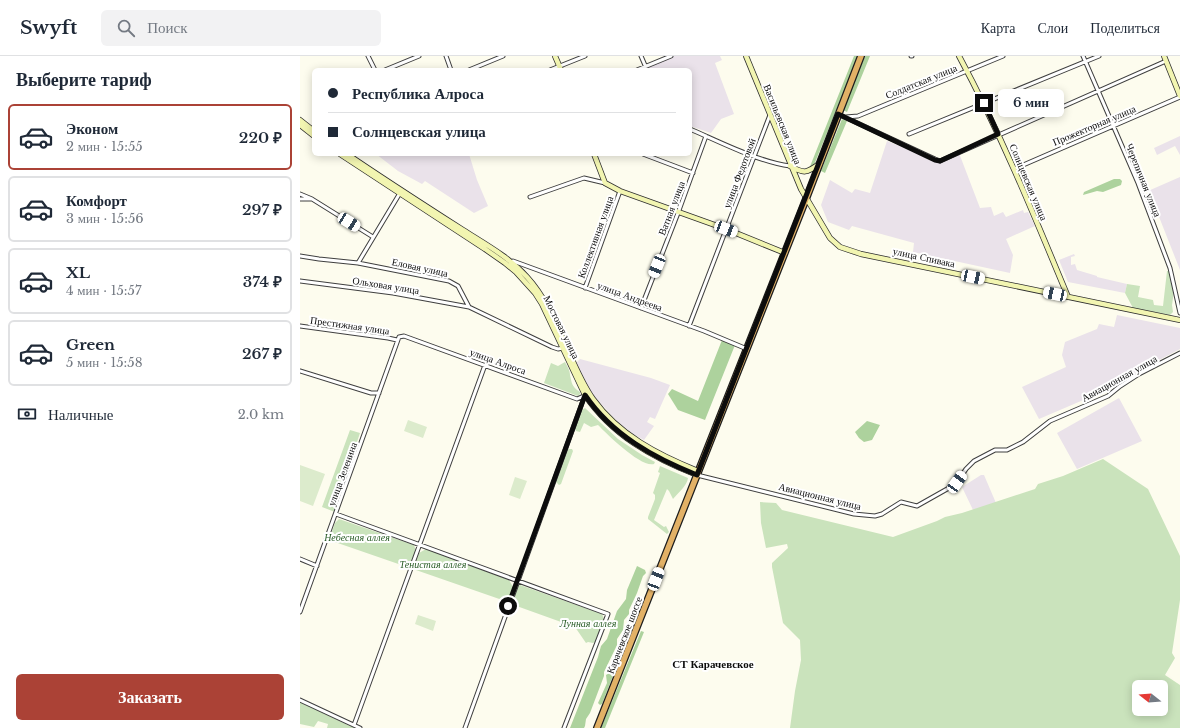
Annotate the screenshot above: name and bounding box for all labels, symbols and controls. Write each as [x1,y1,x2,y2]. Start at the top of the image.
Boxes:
search box [101,10,381,46]
text: Swyft [20,16,77,39]
icon: search [115,17,137,39]
text: Поиск [147,18,187,37]
text: Карта [981,19,1015,37]
text: Слои [1037,19,1068,37]
text: Поделиться [1090,19,1160,37]
street label: Солдатская улица [883,61,959,102]
text: Выберите тариф [16,69,152,91]
street label: Васильевская улица [761,82,805,167]
text: Республика Алроса [352,84,484,103]
callout: 6 мин [998,89,1064,117]
route end [975,94,993,112]
text: 6 мин [1013,94,1049,111]
street label: Прожекторная улица [1051,102,1138,149]
icon: car [18,119,54,155]
text: Эконом [66,119,118,138]
text: Солнцевская улица [352,122,486,141]
text: 220 ₽ [239,128,282,147]
street label: улица Федотовой [720,136,759,210]
text: 2 мин · 15:55 [66,138,143,155]
street label: Солнцевская улица [1007,142,1051,223]
street label: Черепичная улица [1123,142,1164,219]
street label: Ватная улица [655,179,688,237]
icon: car [18,191,54,227]
text: Комфорт [66,191,127,210]
street label: Коллективная улица [575,194,617,280]
text: 297 ₽ [242,200,282,219]
text: 3 мин · 15:56 [66,210,144,227]
car [336,211,362,233]
car [713,219,739,239]
street label: улица Спивака [892,245,957,271]
car [647,253,667,279]
street label: Еловая улица [391,255,450,280]
icon: car [18,263,54,299]
text: XL [66,263,90,282]
car [960,269,986,285]
text: 374 ₽ [243,272,282,291]
street label: Ольховая улица [352,274,421,297]
street label: улица Андреева [596,279,665,314]
text: 4 мин · 15:57 [66,282,141,299]
car [1042,286,1068,302]
street label: Мостовая улица [541,293,583,361]
street label: Престижная улица [309,313,391,338]
icon: car [18,335,54,371]
text: Green [66,335,115,354]
text: 267 ₽ [242,344,282,363]
street label: улица Алроса [468,345,528,378]
street label: Авиационная улица [1079,352,1160,405]
text: 5 мин · 15:58 [66,354,143,371]
icon: cash [16,403,38,425]
text: Наличные [48,405,113,424]
text: 2.0 km [238,406,284,423]
street label: улица Зеленина [325,440,360,508]
car [945,469,969,495]
street label: Авиационная улица [777,480,863,513]
park label: Небесная аллея [323,531,390,544]
park label: Тенистая аллея [400,558,467,571]
car [646,566,666,592]
street label: Карачевское шоссе [604,594,645,676]
route start [499,597,517,615]
park label: Лунная аллея [559,617,617,630]
district label: СТ Карачевское [672,657,754,671]
button: Заказать [16,674,284,720]
north arrow [1132,680,1168,716]
map controls [1132,680,1168,716]

